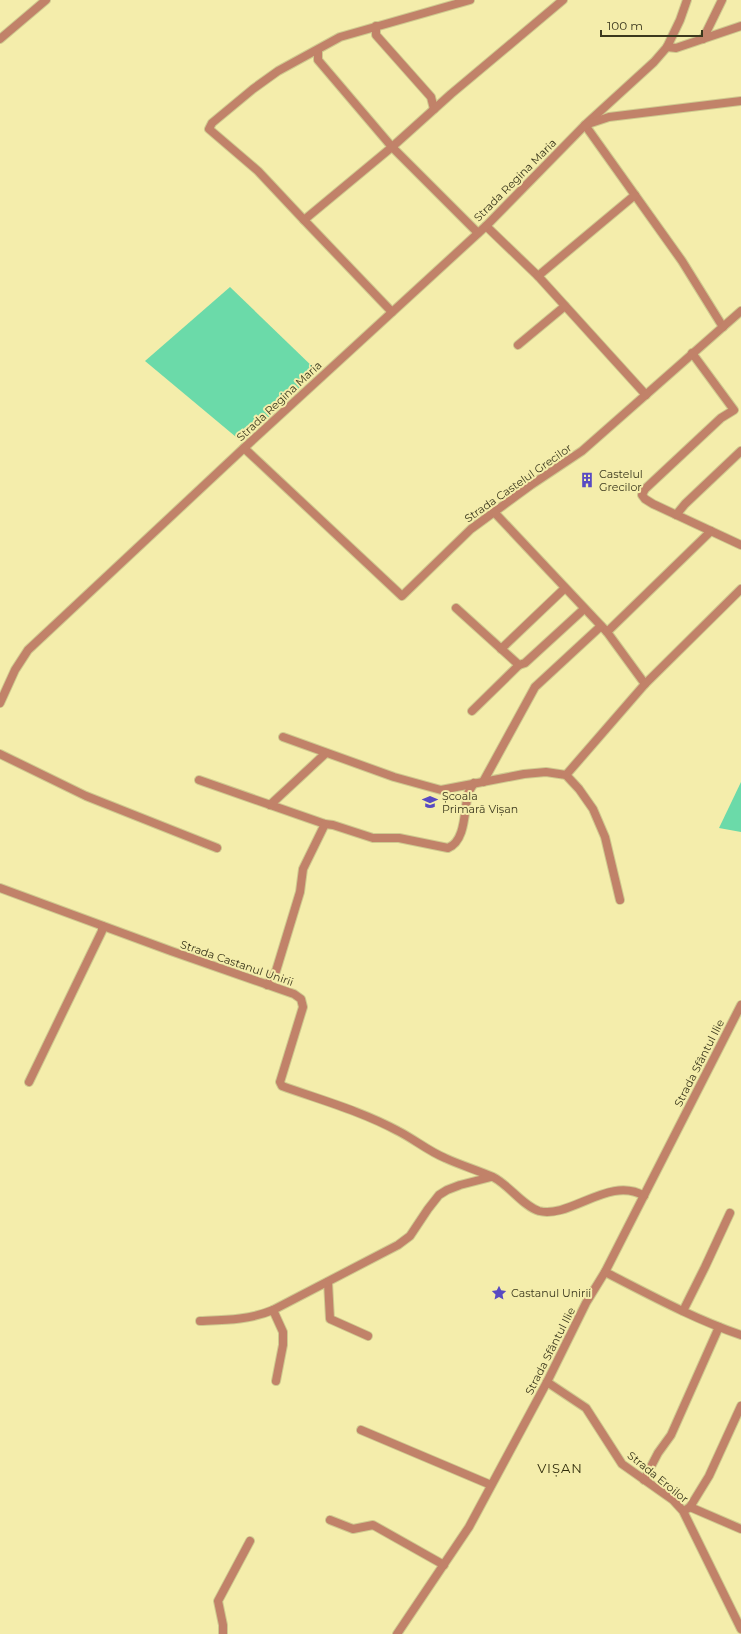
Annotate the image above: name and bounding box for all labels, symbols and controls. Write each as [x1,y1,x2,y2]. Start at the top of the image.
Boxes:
scale bar [601,12,702,38]
text: 100 m [607,18,643,33]
street label: Strada Regina Maria [471,136,559,224]
street label: Strada Regina Maria [234,358,324,444]
street label: Strada Castelul Grecilor [462,441,574,525]
place label: Castelul Grecilor [599,467,643,494]
building icon: Castelul Grecilor [578,471,596,489]
place label: Școala Primară Vișan [442,789,518,816]
school or university icon: Școala Primară Vișan [421,793,439,811]
street label: Strada Castanul Unirii [179,937,296,989]
street label: Strada Sfântul Ilie [671,1017,727,1109]
place icon: Castanul Unirii [490,1284,508,1302]
place label: Castanul Unirii [511,1286,591,1300]
street label: Strada Sfântul Ilie [522,1305,578,1397]
street label: Strada Eroilor [625,1448,691,1506]
district label: VIȘAN [537,1460,583,1478]

